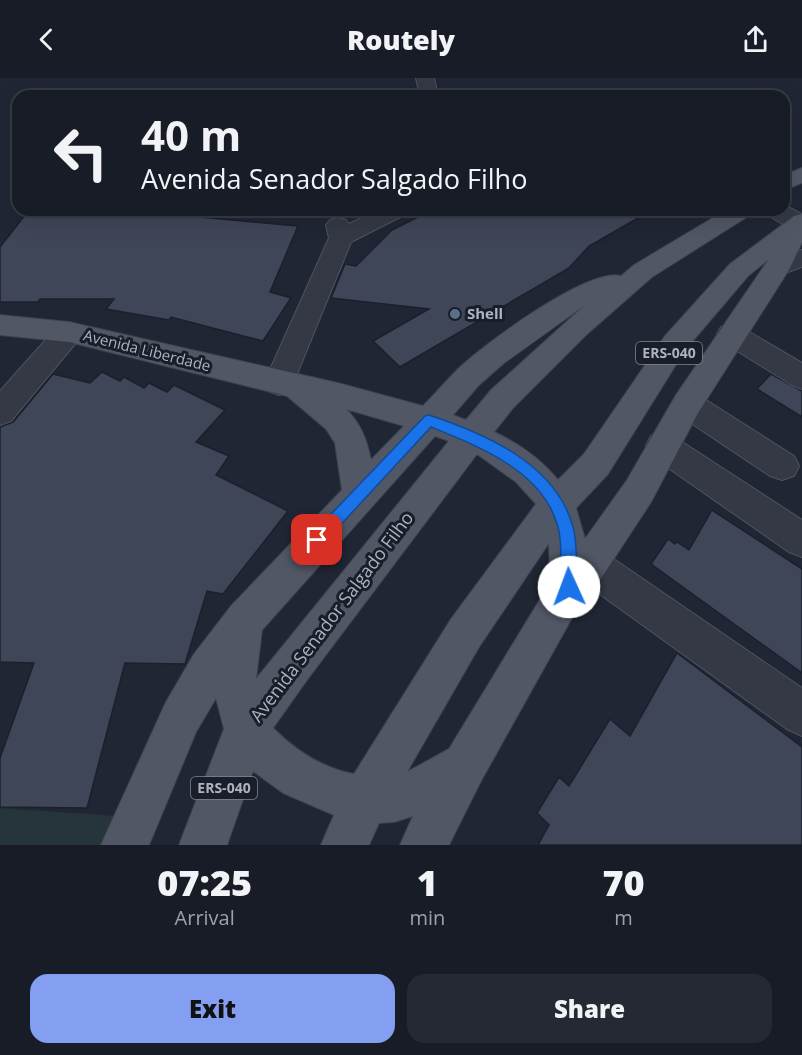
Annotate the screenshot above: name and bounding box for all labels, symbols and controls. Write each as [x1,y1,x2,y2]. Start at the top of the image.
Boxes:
text: Routely [347,21,455,58]
icon: back [30,23,63,56]
icon: share [739,23,772,56]
text: 40 m [141,106,241,163]
icon: left [42,114,120,192]
text: Avenida Senador Salgado Filho [141,160,527,197]
place label: Shell [467,303,503,323]
marker: Shell [448,307,462,321]
street label: Avenida Liberdade [82,325,213,375]
road number: ERS-040 [636,342,702,364]
street label: Avenida Senador Salgado Filho [244,506,418,726]
pin [291,514,342,565]
icon: arrive [300,523,333,556]
position arrow [537,555,601,619]
road number: ERS-040 [191,777,257,799]
text: 07:25 [157,858,252,907]
text: 1 [417,858,438,907]
text: 70 [603,858,645,907]
text: Arrival [175,904,235,931]
text: min [409,904,445,931]
text: m [614,904,633,931]
button: Exit [30,974,395,1043]
button: Share [407,974,772,1043]

